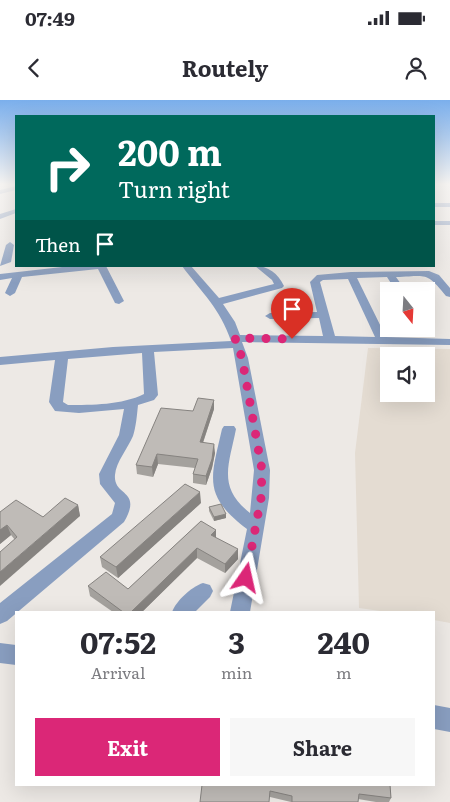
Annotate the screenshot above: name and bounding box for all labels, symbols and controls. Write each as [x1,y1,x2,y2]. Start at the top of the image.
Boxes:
text: 07:49 [25,4,75,32]
text: Routely [182,51,268,84]
icon: back [20,54,48,82]
icon: person [402,54,430,82]
text: 200 m [118,125,222,177]
icon: right [35,135,100,200]
text: Turn right [118,172,230,205]
text: Then [35,230,81,258]
icon: arrive [91,230,119,258]
north arrow [380,282,435,338]
map controls [380,282,435,402]
pin [271,288,313,339]
icon: arrive [278,295,306,323]
button: sound [380,347,435,402]
position arrow [219,551,271,603]
text: 07:52 [80,619,156,663]
text: 3 [228,619,245,663]
text: 240 [317,619,370,663]
text: Arrival [91,660,145,684]
text: min [221,660,252,684]
text: m [336,660,351,684]
button: Exit [35,718,220,776]
button: Share [230,718,415,776]

